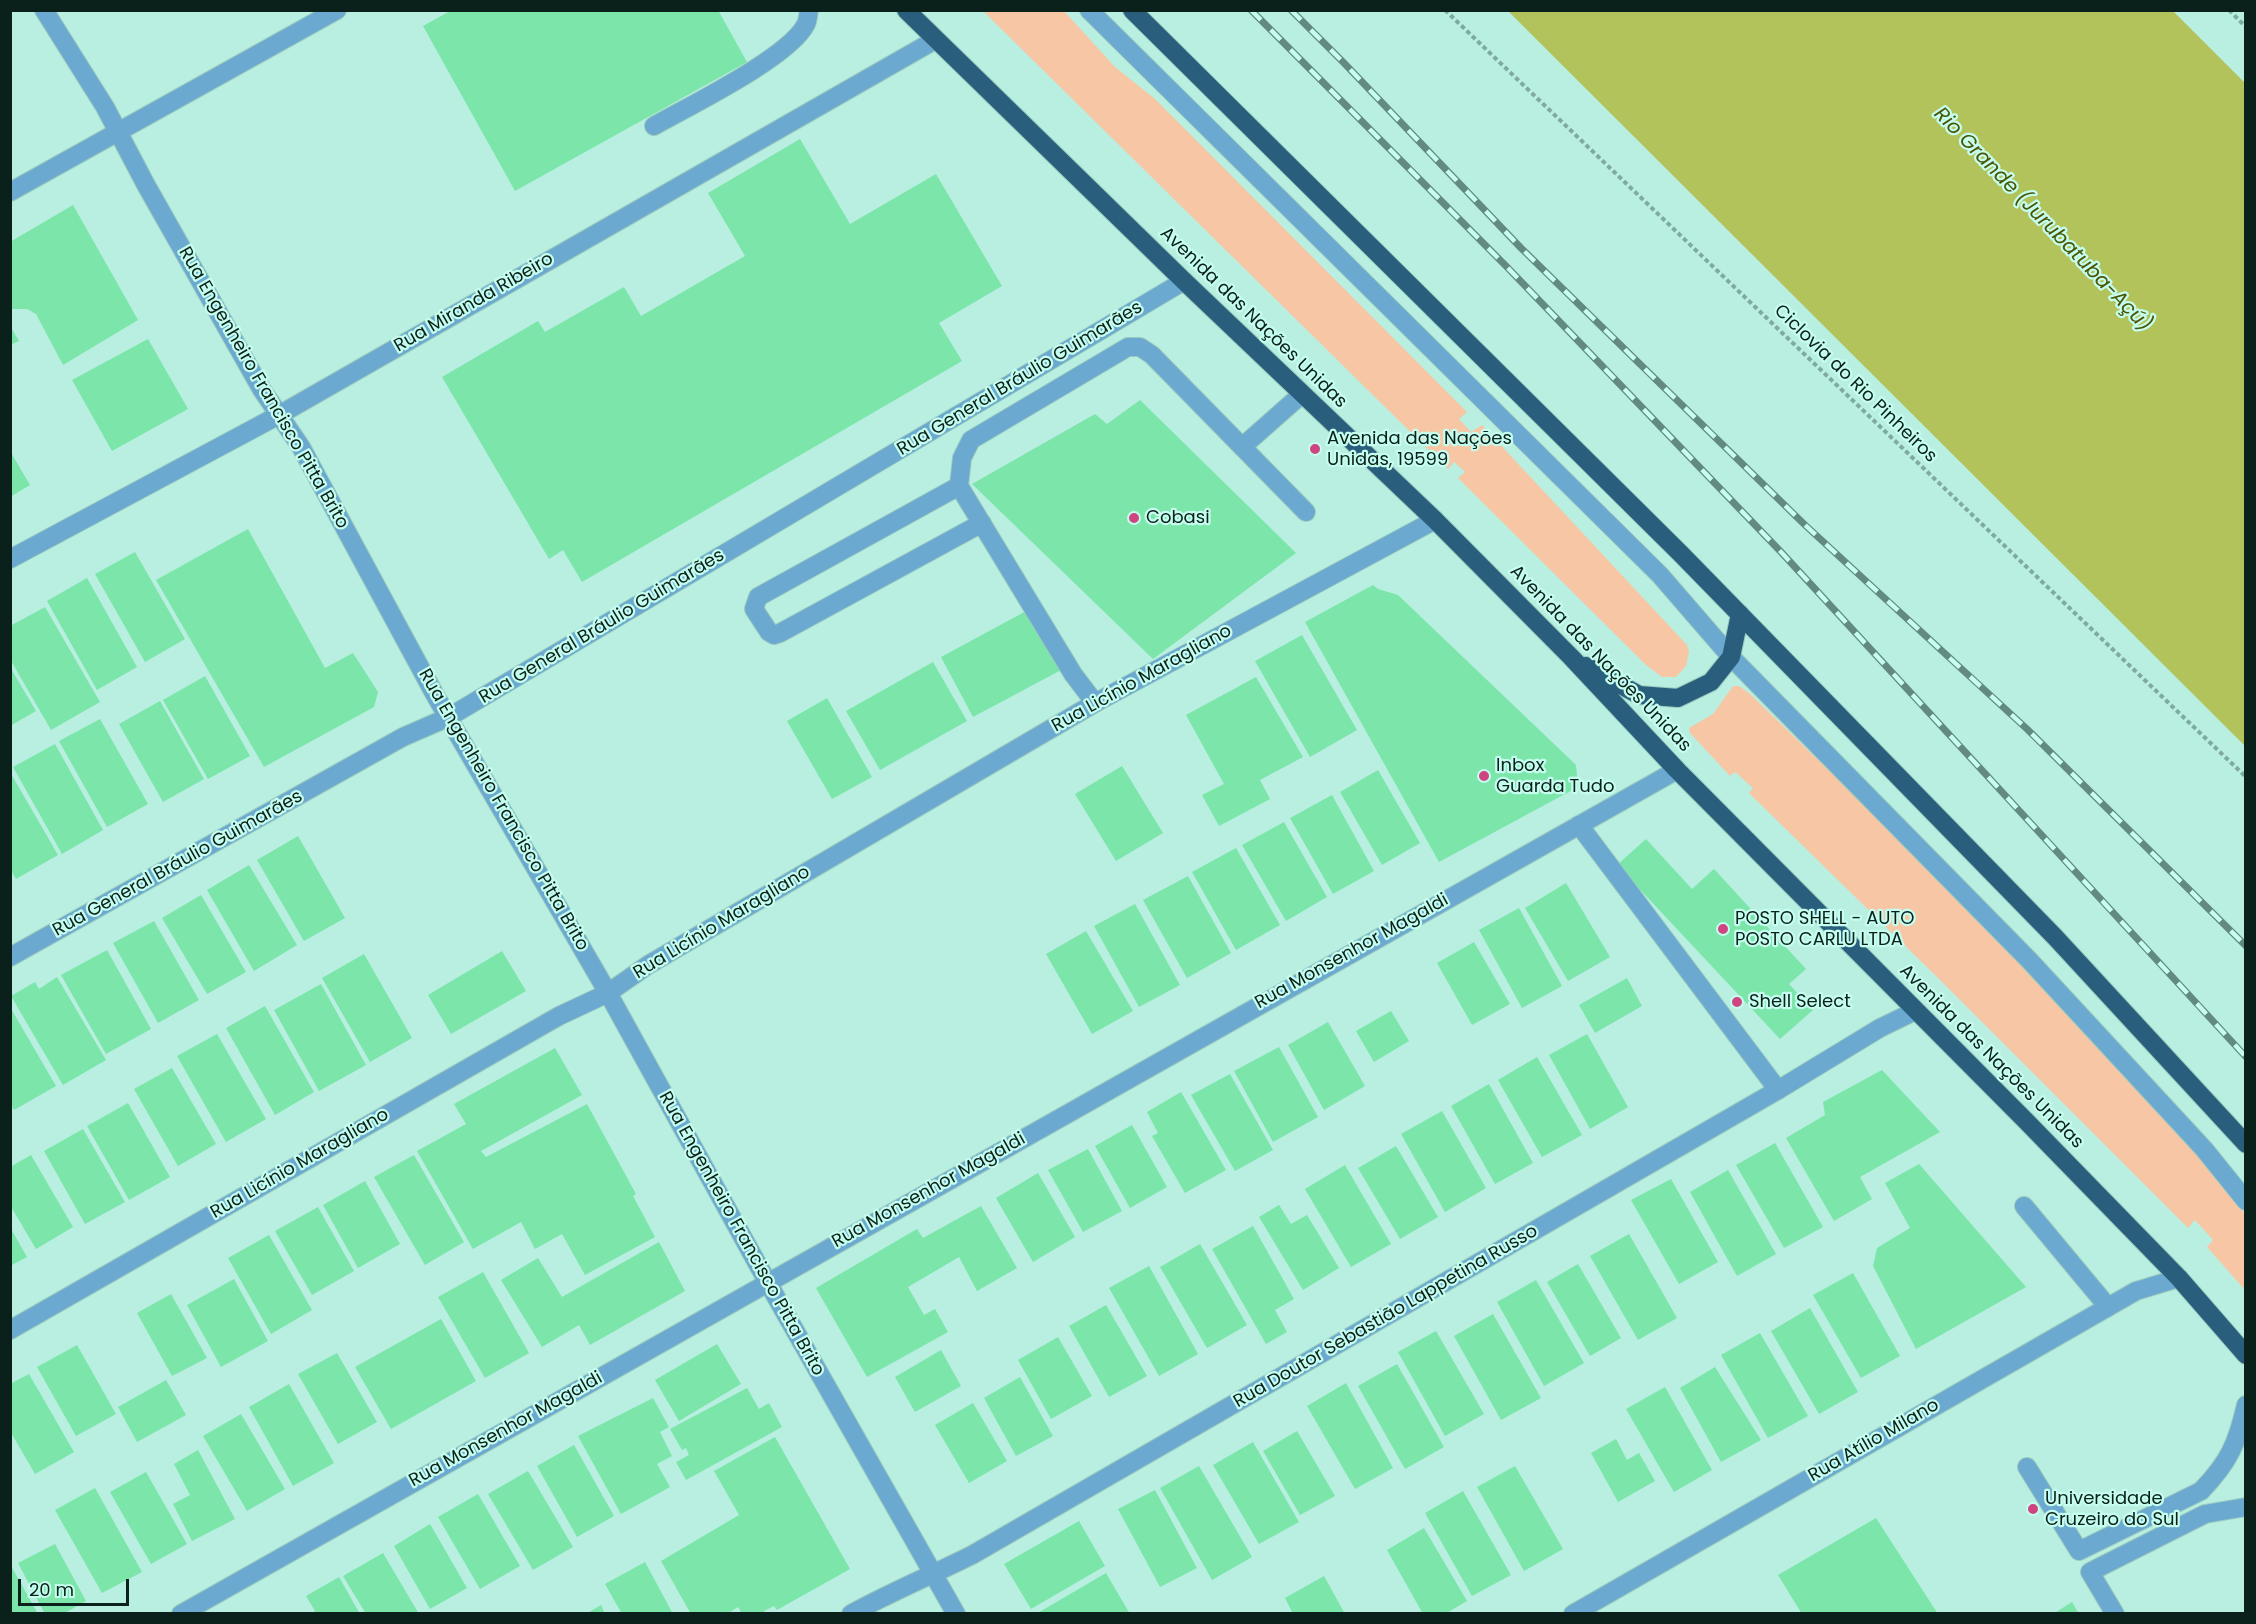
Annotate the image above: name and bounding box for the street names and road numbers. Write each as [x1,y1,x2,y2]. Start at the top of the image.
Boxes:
street label: Avenida das Nações Unidas [1155,223,1351,413]
street label: Rua Engenheiro Francisco Pitta Brito [173,243,353,533]
street label: Rua Miranda Ribeiro [391,249,557,357]
street label: Rua General Bráulio Guimarães [894,297,1146,461]
street label: Ciclovia do Rio Pinheiros [1769,301,1941,467]
street label: Rua General Bráulio Guimarães [476,545,728,709]
street label: Avenida das Nações Unidas [1505,561,1695,757]
street label: Rua Licínio Maragliano [1048,621,1236,737]
street label: Rua Engenheiro Francisco Pitta Brito [413,665,593,955]
street label: Rua General Bráulio Guimarães [49,786,307,942]
street label: Rua Licínio Maragliano [630,862,814,984]
street label: Rua Monsenhor Magaldi [1252,890,1452,1014]
street label: Avenida das Nações Unidas [1894,960,2088,1154]
street label: Rua Engenheiro Francisco Pitta Brito [654,1088,828,1380]
street label: Rua Licínio Maragliano [207,1104,393,1224]
street label: Rua Monsenhor Magaldi [829,1129,1029,1253]
street label: Rua Doutor Sebastião Lappetina Russo [1230,1221,1542,1413]
street label: Rua Monsenhor Magaldi [406,1368,606,1492]
street label: Rua Atílio Milano [1805,1395,1943,1487]

